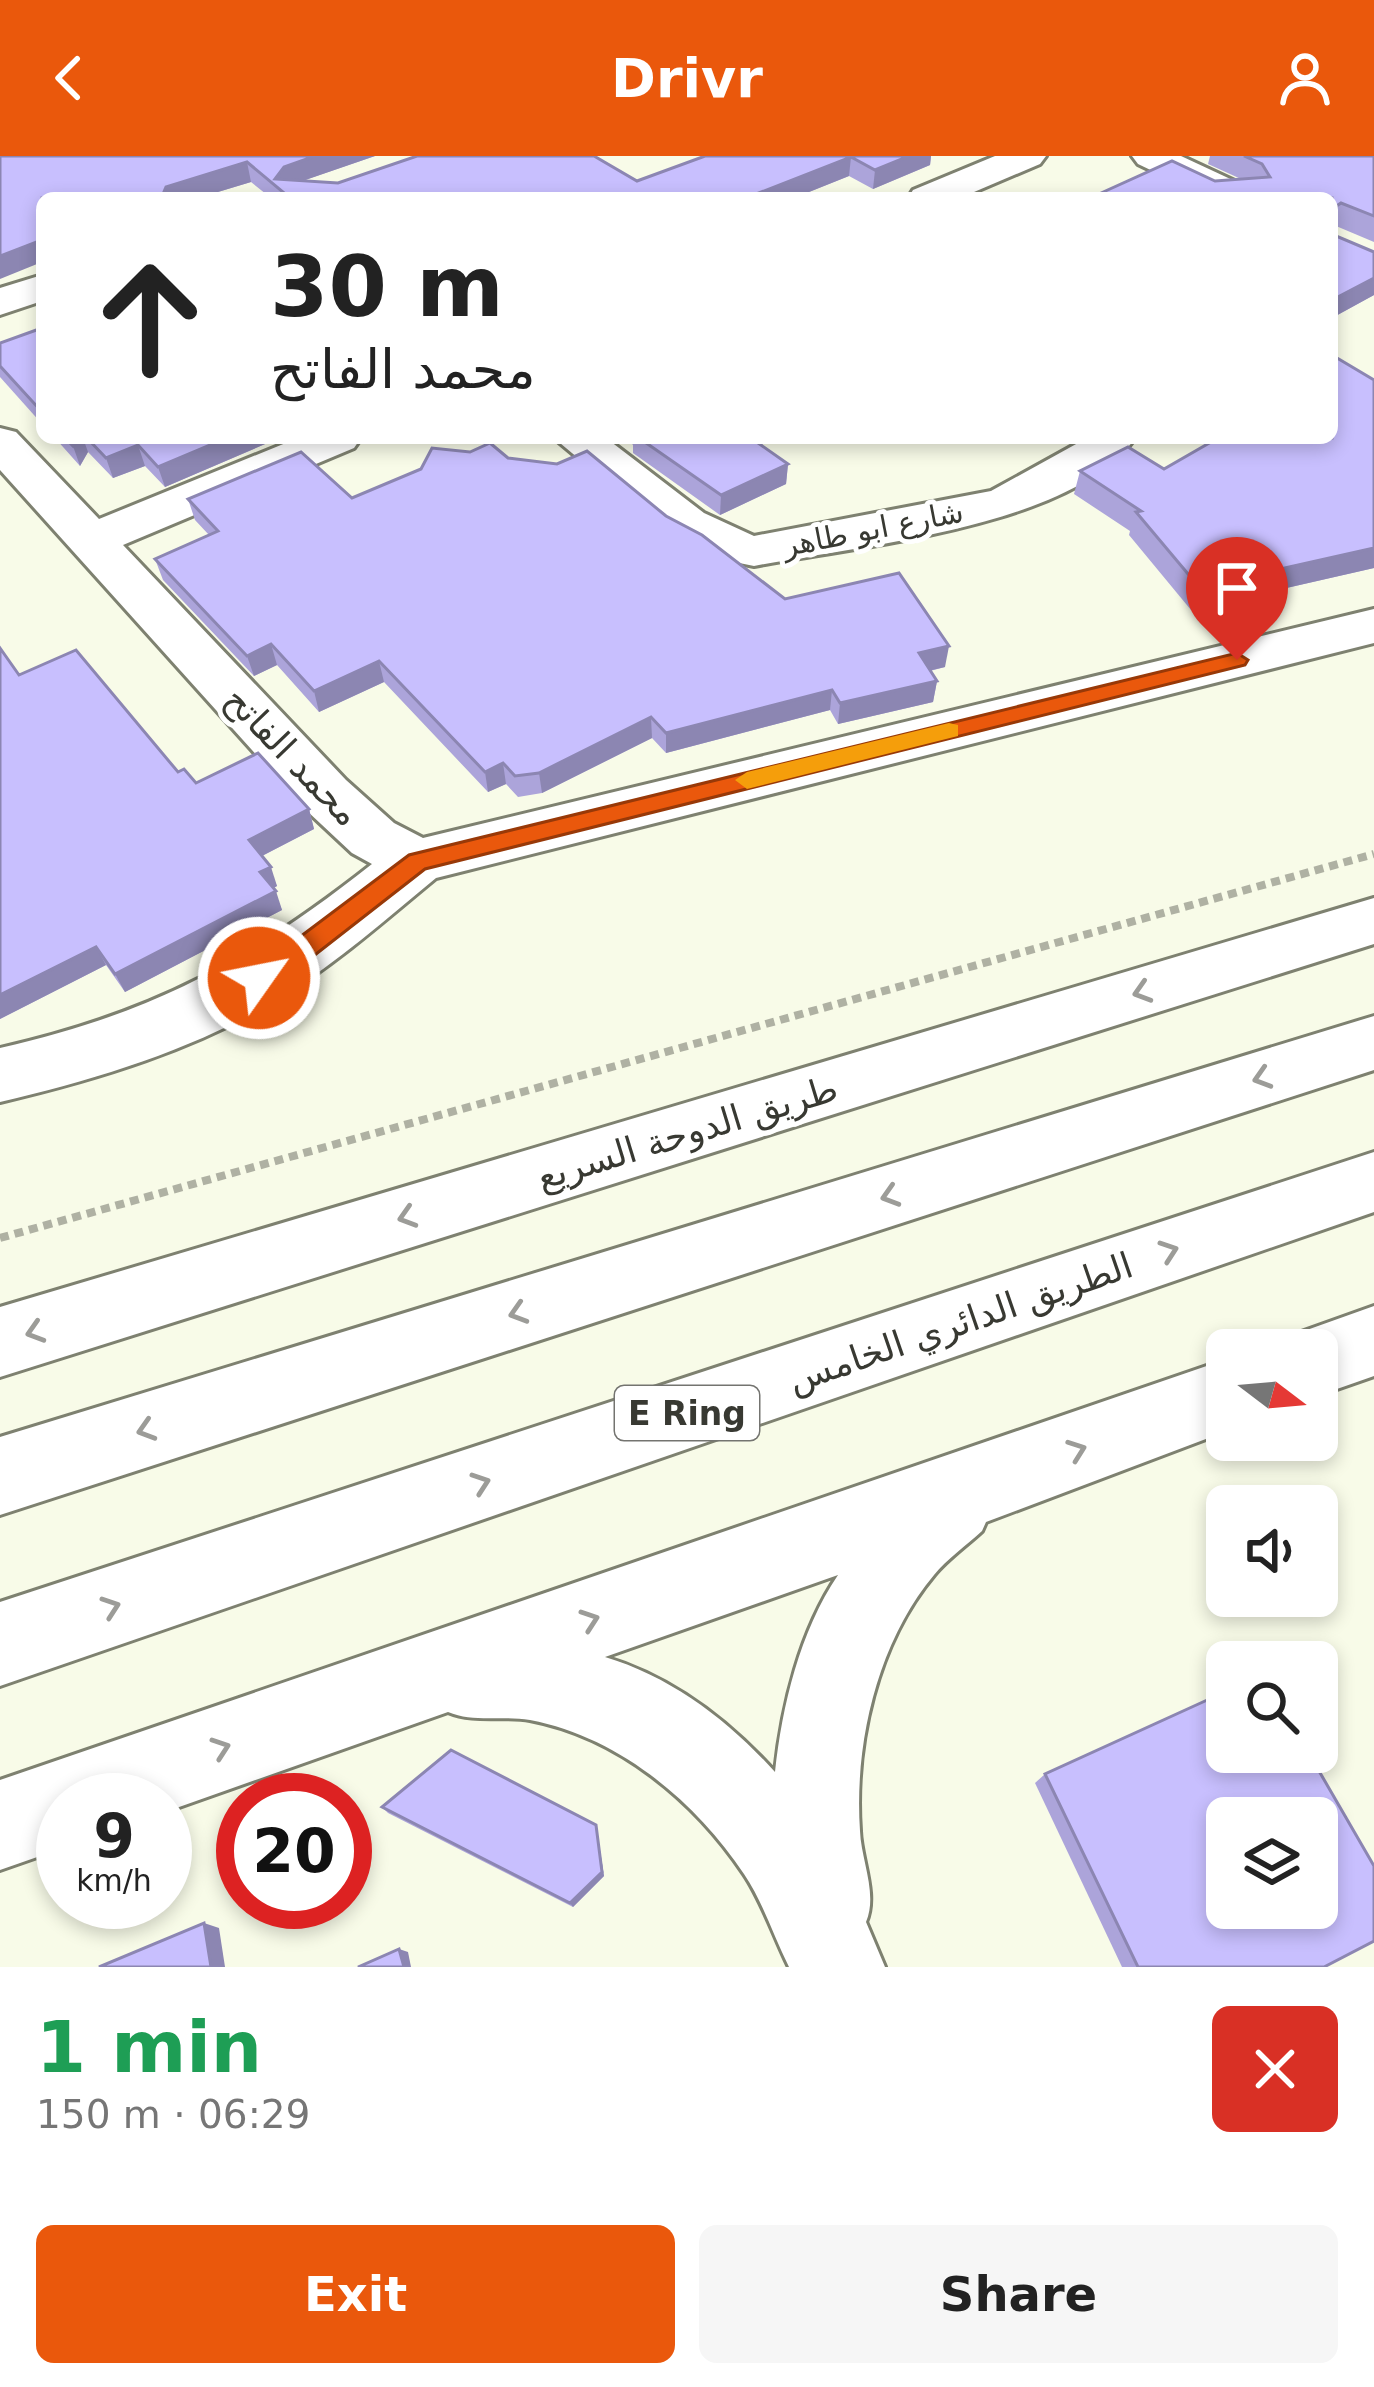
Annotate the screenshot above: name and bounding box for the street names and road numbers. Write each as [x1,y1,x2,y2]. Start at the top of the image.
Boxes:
street label: شارع ابو طاهر [778,494,966,564]
street label: محمد الفاتح [216,678,369,835]
street label: طريق الدوحة السريع [532,1067,843,1199]
street label: الطريق الدائري الخامس [783,1244,1138,1402]
road number: E Ring [615,1386,759,1440]

